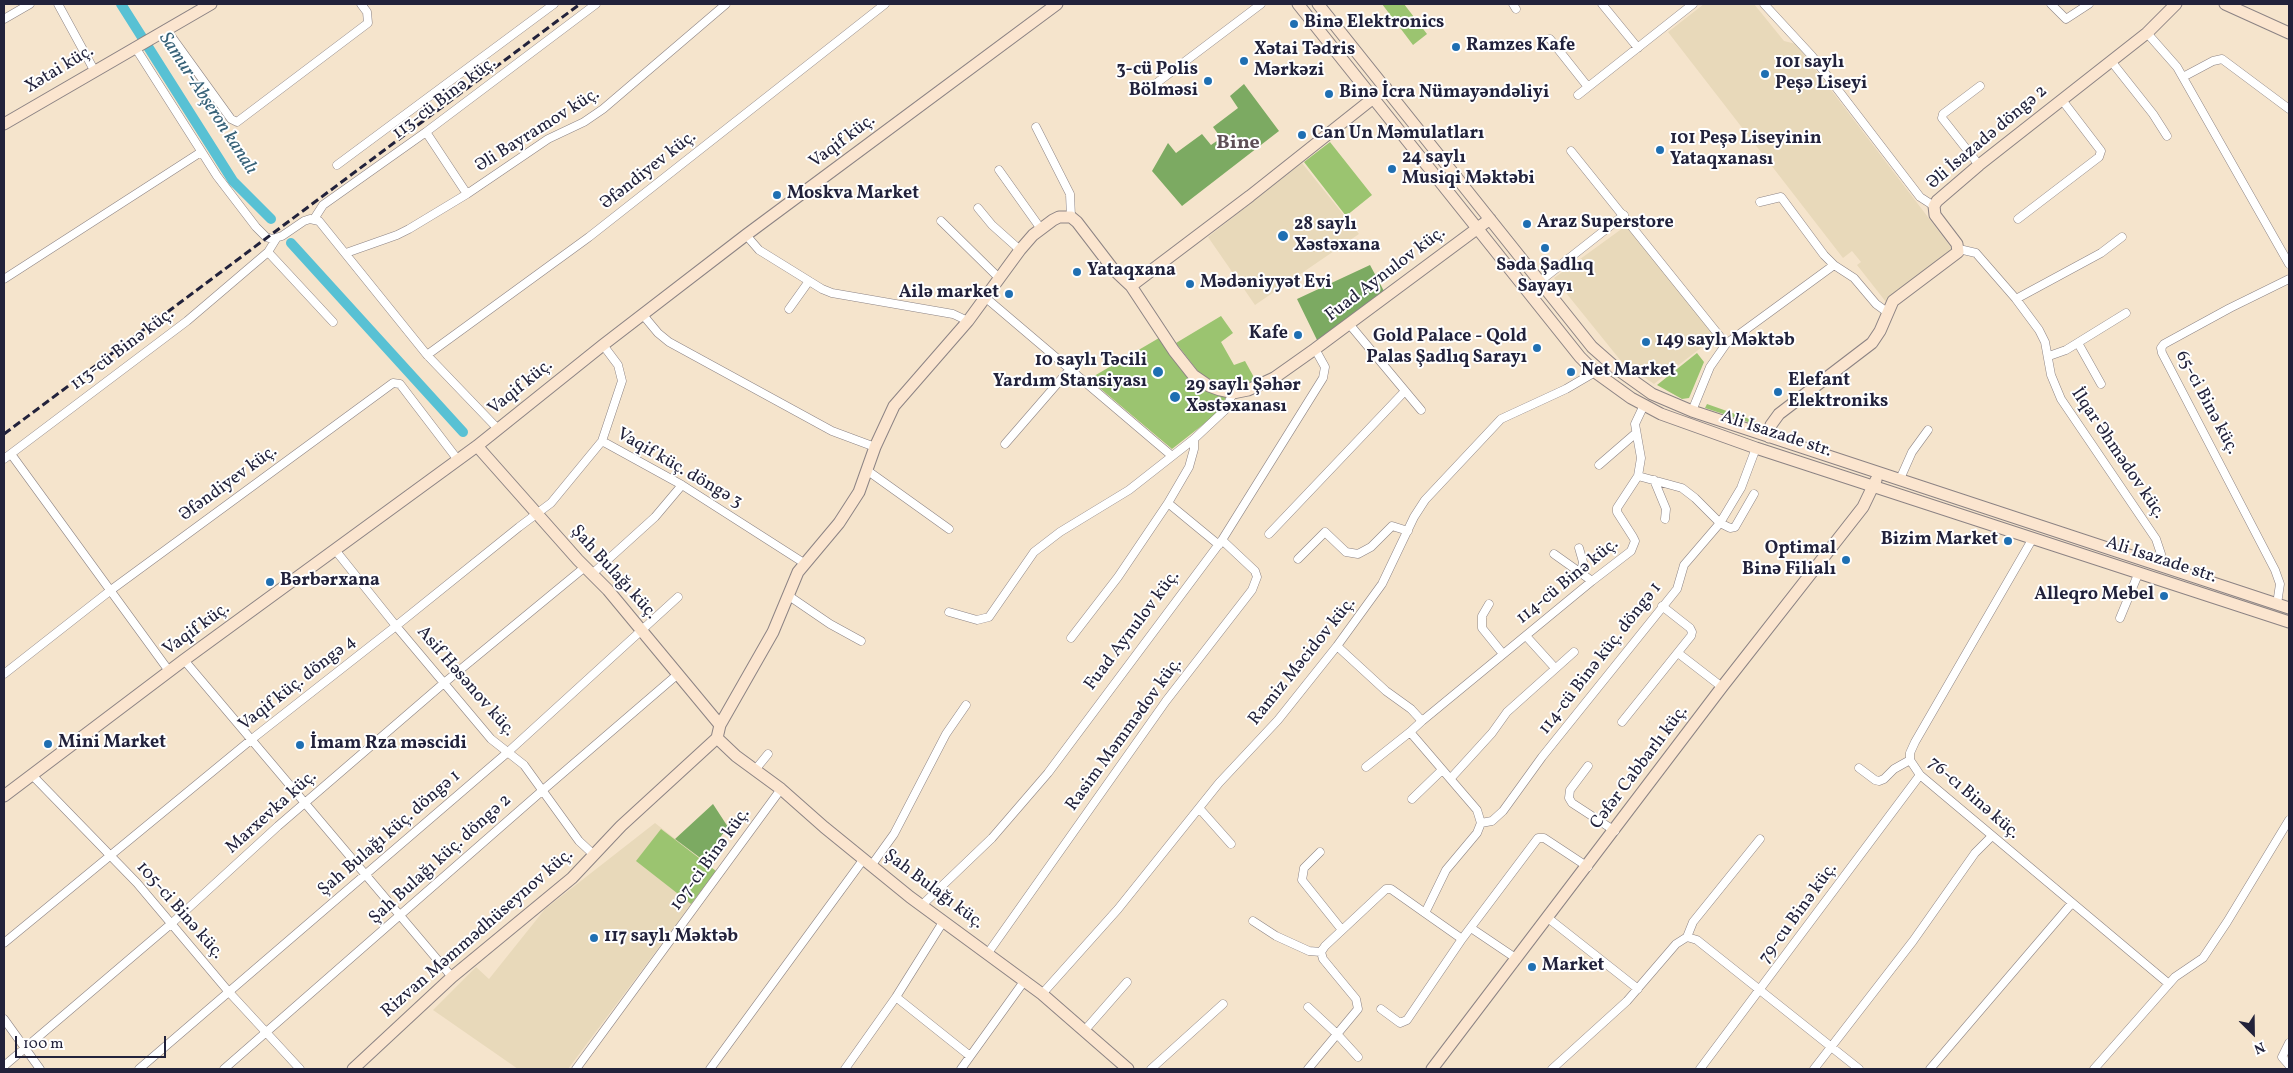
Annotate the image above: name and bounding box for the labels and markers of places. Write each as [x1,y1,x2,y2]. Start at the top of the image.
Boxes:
place label: Binə Elektronics [1304,13,1444,35]
marker: Binə Elektronics [1288,18,1300,30]
place label: Ramzes Kafe [1466,36,1575,58]
place label: Xətai Tədris Mərkəzi [1254,40,1355,82]
marker: Ramzes Kafe [1450,41,1462,53]
place label: 101 saylı Peşə Liseyi [1775,53,1867,96]
marker: Xətai Tədris Mərkəzi [1238,55,1250,67]
place label: 3-cü Polis Bölməsi [1117,60,1198,102]
marker: 101 saylı Peşə Liseyi [1759,68,1771,80]
marker: 3-cü Polis Bölməsi [1202,75,1214,87]
place label: Binǝ İcra Nümayəndəliyi [1339,83,1549,105]
marker: Binǝ İcra Nümayəndəliyi [1323,88,1335,100]
place label: Can Un Məmulatları [1312,124,1484,146]
marker: Can Un Məmulatları [1296,129,1308,141]
place label: 101 Peşə Liseyinin Yataqxanası [1670,129,1822,172]
marker: 101 Peşə Liseyinin Yataqxanası [1654,144,1666,156]
place label: 24 saylı Musiqi Məktəbi [1402,148,1535,190]
marker: 24 saylı Musiqi Məktəbi [1386,163,1398,175]
place label: Moskva Market [787,184,919,206]
marker: Moskva Market [771,189,783,201]
place label: Araz Superstore [1537,213,1674,235]
place label: 28 saylı Xəstəxana [1294,215,1380,258]
marker: Araz Superstore [1521,218,1533,230]
marker: 28 saylı Xəstəxana [1276,229,1290,243]
marker: Səda Şadlıq Sayayı [1539,242,1551,254]
place label: Səda Şadlıq Sayayı [1496,256,1594,298]
place label: Yataqxana [1087,261,1176,283]
marker: Yataqxana [1071,266,1083,278]
place label: Mədəniyyət Evi [1200,273,1332,295]
marker: Mədəniyyət Evi [1184,278,1196,290]
place label: Ailә market [899,283,999,305]
marker: Ailә market [1003,288,1015,300]
place label: Kafe [1249,324,1288,346]
place label: Gold Palace - Qold Palas Şadlıq Sarayı [1366,327,1527,369]
marker: Kafe [1292,329,1304,341]
place label: 149 saylı Məktəb [1656,331,1795,353]
marker: 149 saylı Məktəb [1640,336,1652,348]
marker: Gold Palace - Qold Palas Şadlıq Sarayı [1531,342,1543,354]
place label: 10 saylı Təcili Yardım Stansiyası [993,351,1147,394]
place label: Net Market [1581,361,1676,383]
marker: 10 saylı Təcili Yardım Stansiyası [1151,365,1165,379]
marker: Net Market [1565,366,1577,378]
place label: Elefant Elektroniks [1788,371,1888,414]
place label: 29 saylı Şəhər Xəstəxanası [1186,376,1301,418]
marker: Elefant Elektroniks [1772,386,1784,398]
marker: 29 saylı Şəhər Xəstəxanası [1168,390,1182,404]
place label: Bizim Market [1881,530,1998,552]
marker: Bizim Market [2002,535,2014,547]
place label: Optimal Binə Filialı [1742,539,1836,582]
marker: Optimal Binə Filialı [1840,554,1852,566]
place label: Bərbərxana [280,571,380,593]
marker: Bərbərxana [264,576,276,588]
place label: Alleqro Mebel [2034,585,2154,607]
marker: Alleqro Mebel [2158,590,2170,602]
place label: Mini Market [58,733,166,755]
place label: İmam Rza məscidi [310,734,467,756]
marker: Mini Market [42,738,54,750]
marker: İmam Rza məscidi [294,739,306,751]
place label: 117 saylı Məktəb [604,927,738,949]
marker: 117 saylı Məktəb [588,932,600,944]
place label: Market [1542,956,1604,978]
marker: Market [1526,961,1538,973]

